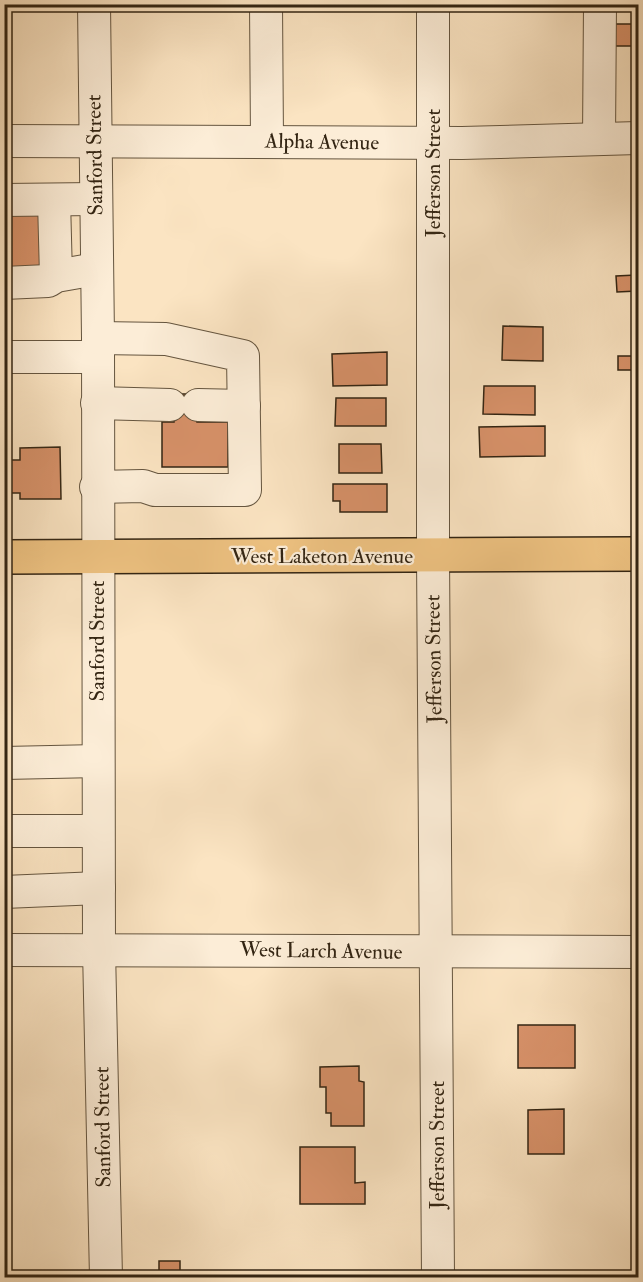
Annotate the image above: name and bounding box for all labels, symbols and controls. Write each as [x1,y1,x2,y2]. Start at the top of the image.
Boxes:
street label: Sanford Street [80,94,110,216]
street label: Jefferson Street [420,108,447,238]
street label: Alpha Avenue [264,127,379,156]
street label: West Laketon Avenue [230,543,413,570]
street label: Sanford Street [84,580,111,702]
street label: Jefferson Street [419,594,449,725]
street label: West Larch Avenue [238,936,403,966]
street label: Sanford Street [88,1066,118,1188]
street label: Jefferson Street [424,1080,451,1210]

